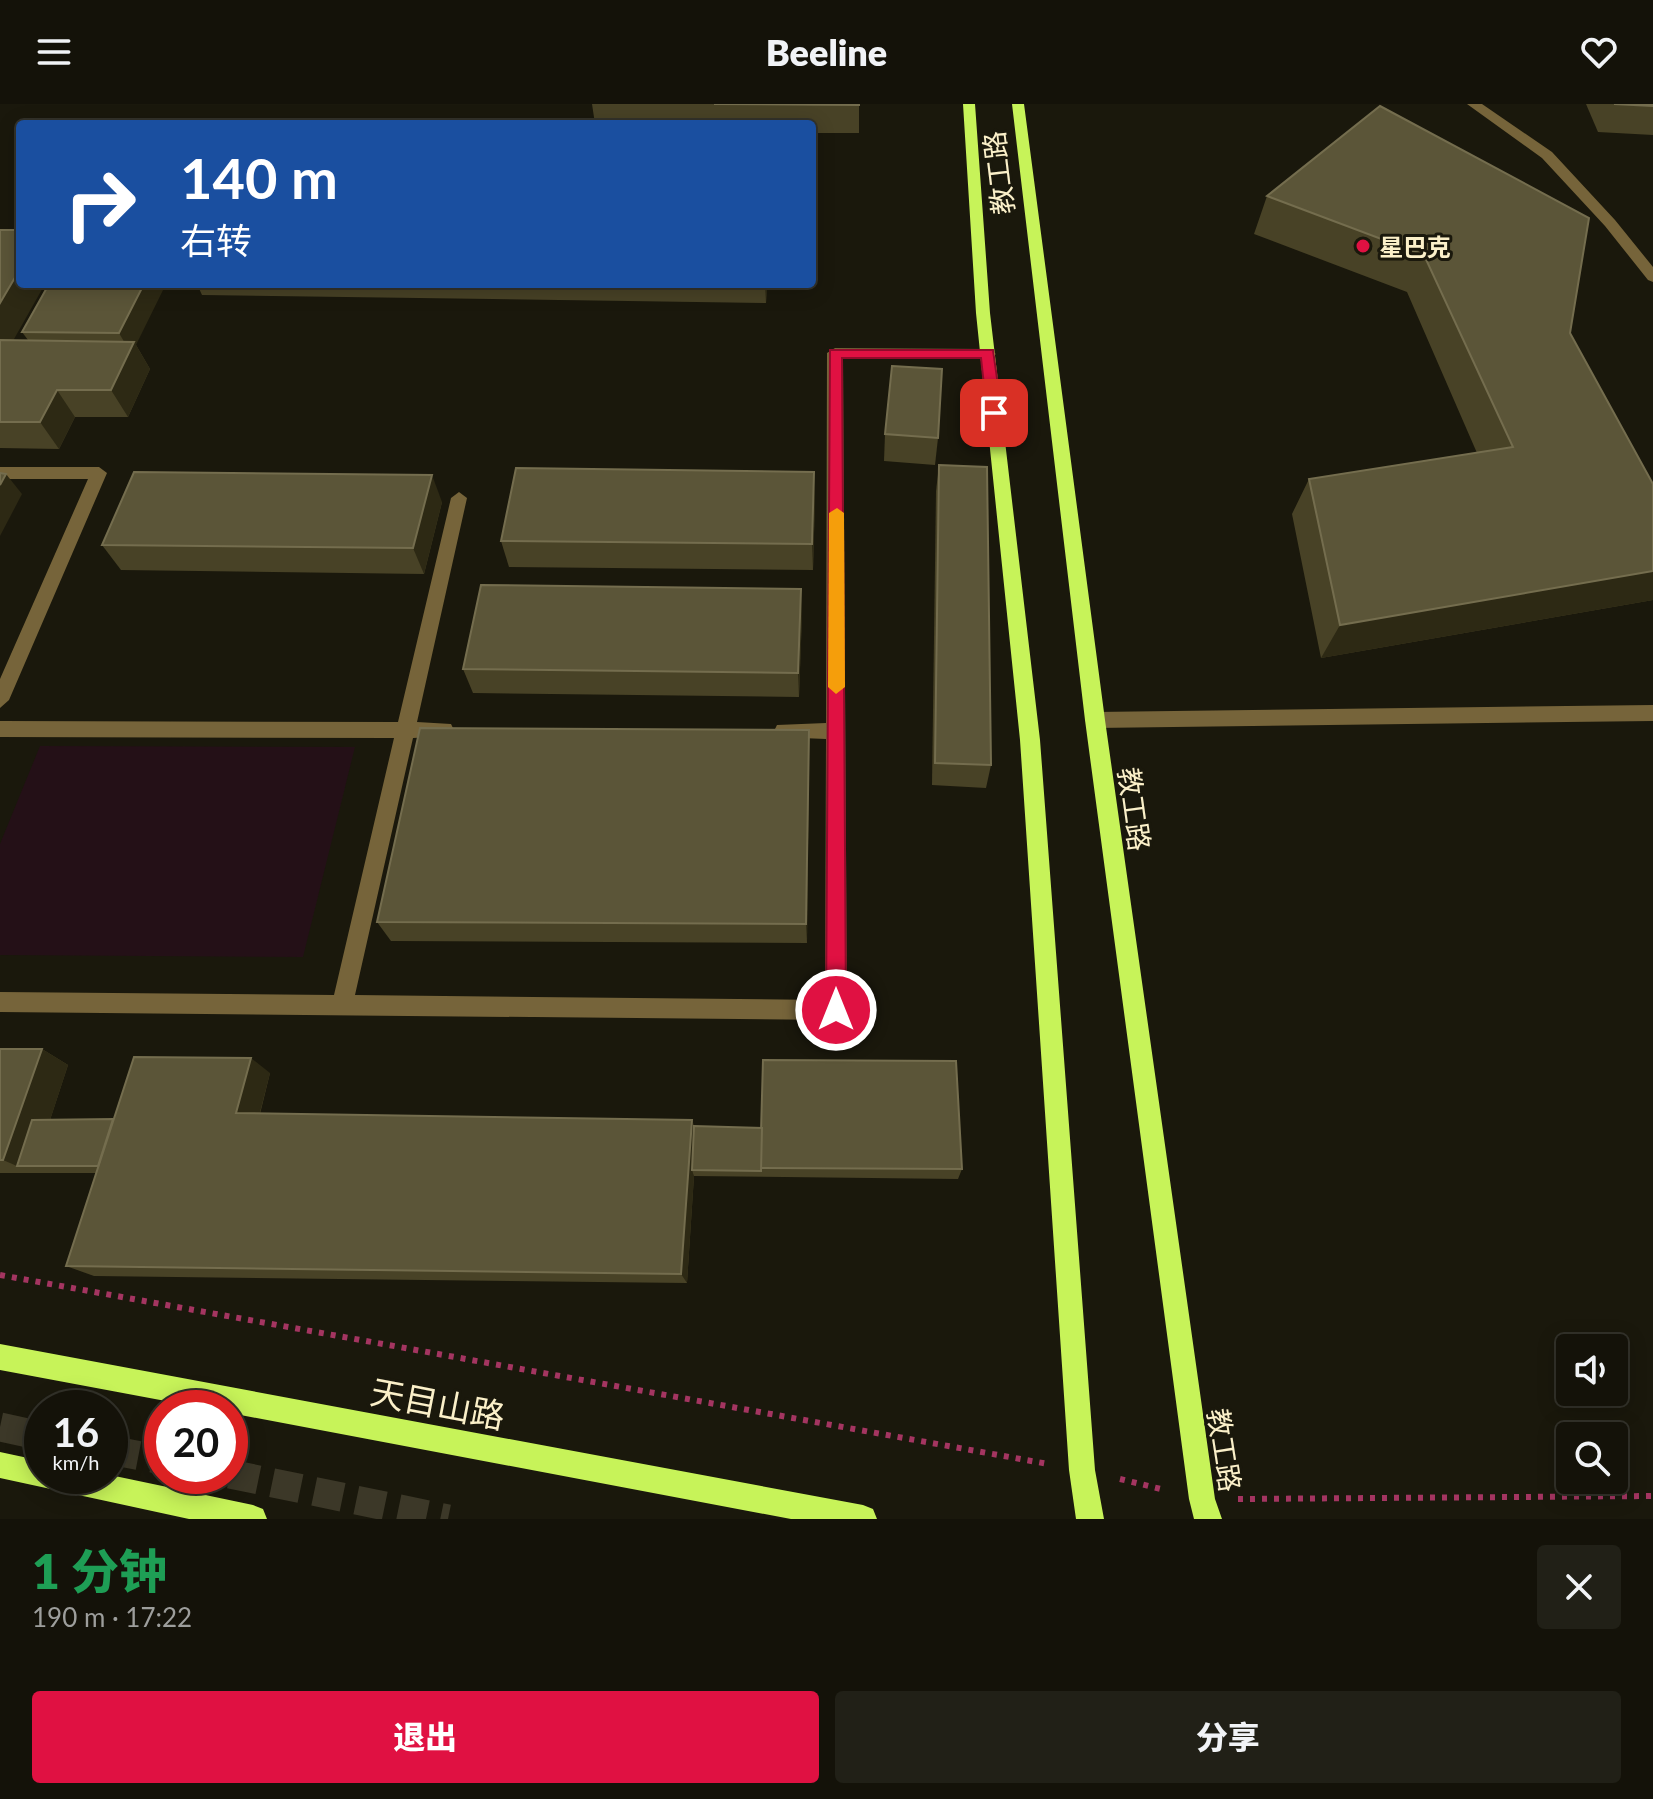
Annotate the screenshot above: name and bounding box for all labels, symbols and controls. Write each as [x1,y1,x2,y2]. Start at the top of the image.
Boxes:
icon: menu [32,30,76,74]
text: Beeline [766,30,887,74]
icon: heart [1577,30,1621,74]
street label: 教工路 [976,129,1020,217]
text: 140 m [180,144,338,211]
icon: right [48,152,152,256]
text: 右转 [180,218,252,262]
place label: 星巴克 [1379,232,1451,261]
marker: 星巴克 [1354,237,1372,255]
pin [960,379,1028,447]
icon: arrive [972,391,1016,435]
street label: 教工路 [1112,765,1158,853]
position arrow [794,968,878,1052]
map controls [1556,1334,1628,1494]
button: sound [1556,1334,1628,1406]
street label: 天目山路 [367,1370,509,1436]
speed limit sign: 20 [144,1390,248,1494]
street label: 教工路 [1202,1406,1248,1494]
text: 16 [53,1408,99,1456]
button: search [1556,1422,1628,1494]
text: km/h [53,1450,99,1474]
text: 1 分钟 [32,1542,167,1599]
button: close [1537,1545,1621,1629]
text: 190 m · 17:22 [32,1601,192,1633]
button: 退出 [32,1691,819,1783]
button: 分享 [835,1691,1621,1783]

